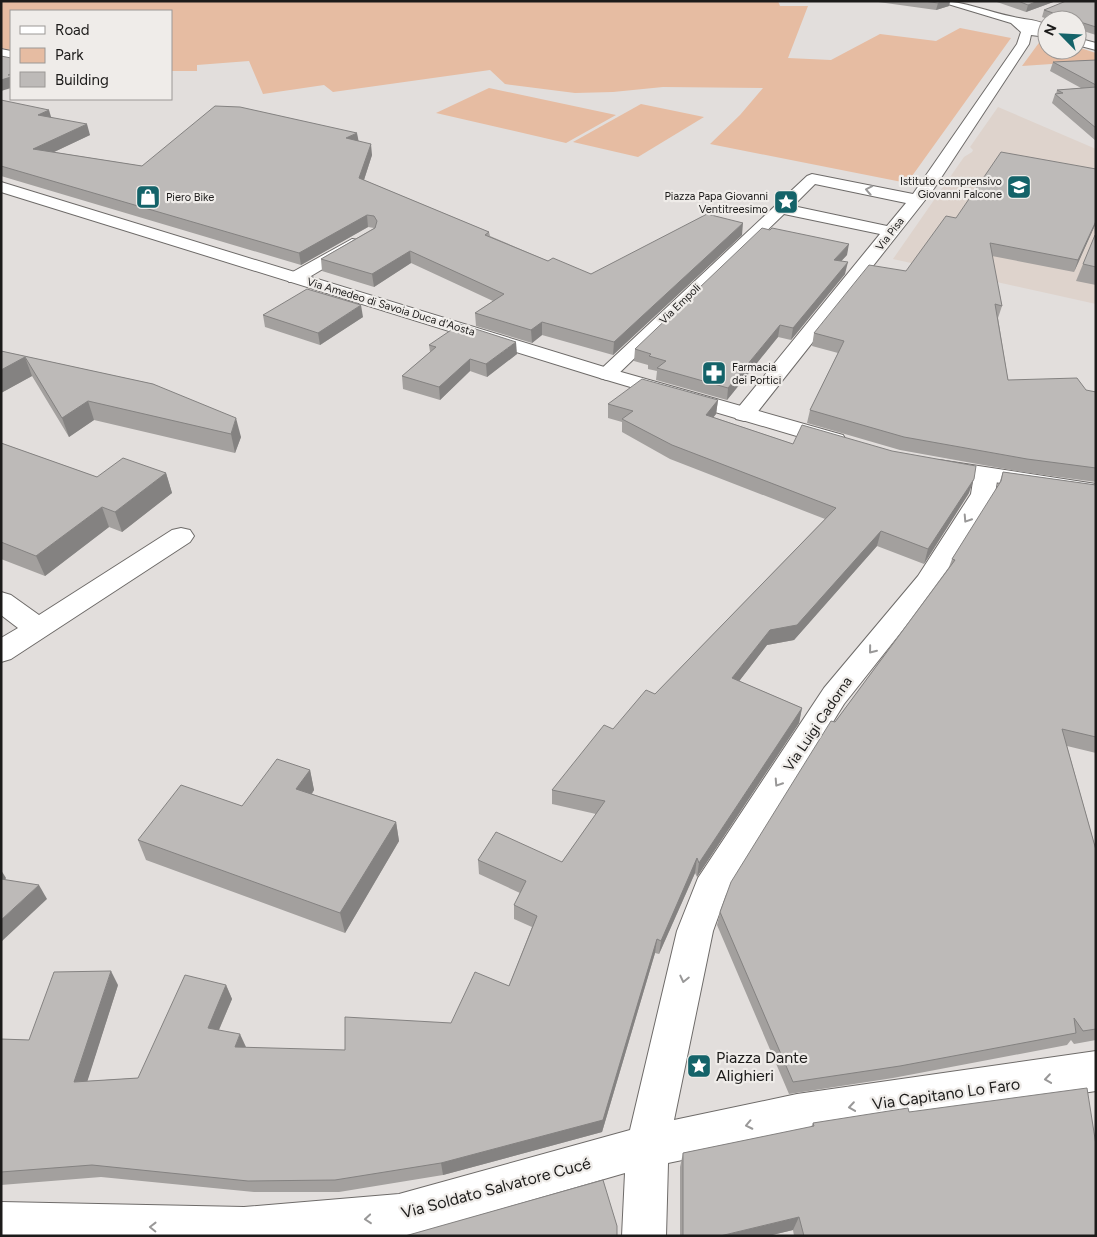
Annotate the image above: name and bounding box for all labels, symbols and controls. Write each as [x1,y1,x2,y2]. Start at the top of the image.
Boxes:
legend [10,10,172,100]
north arrow [1037,10,1087,60]
text: Road [55,21,90,39]
text: N [1041,22,1061,38]
text: Park [55,46,84,64]
text: Building [55,71,109,89]
school or university icon: Istituto comprensivo Giovanni Falcone [1006,174,1032,200]
place label: Istituto comprensivo Giovanni Falcone [900,175,1002,201]
shop icon: Piero Bike [135,184,161,210]
one-way arrow [865,186,874,196]
place icon: Piazza Papa Giovanni Ventitreesimo [773,189,799,215]
place label: Piazza Papa Giovanni Ventitreesimo [664,190,768,216]
place label: Piero Bike [166,191,214,204]
street label: Via Pisa [873,215,907,253]
street label: Via Amedeo di Savoia Duca d'Aosta [305,275,477,339]
street label: Via Empoli [657,281,703,327]
pharmacy icon: Farmacia dei Portici [701,360,727,386]
place label: Farmacia dei Portici [732,361,781,387]
one-way arrow [964,514,974,523]
one-way arrow [869,644,877,653]
street label: Via Luigi Cadorna [780,674,856,774]
one-way arrow [775,777,785,786]
one-way arrow [680,975,690,983]
place label: Piazza Dante Alighieri [716,1048,808,1085]
place icon: Piazza Dante Alighieri [686,1053,712,1079]
one-way arrow [1044,1073,1052,1084]
street label: Via Capitano Lo Faro [871,1074,1021,1114]
one-way arrow [848,1101,856,1112]
one-way arrow [745,1119,754,1130]
street label: Via Soldato Salvatore Cucé [399,1153,593,1222]
one-way arrow [363,1213,371,1224]
one-way arrow [149,1222,156,1232]

